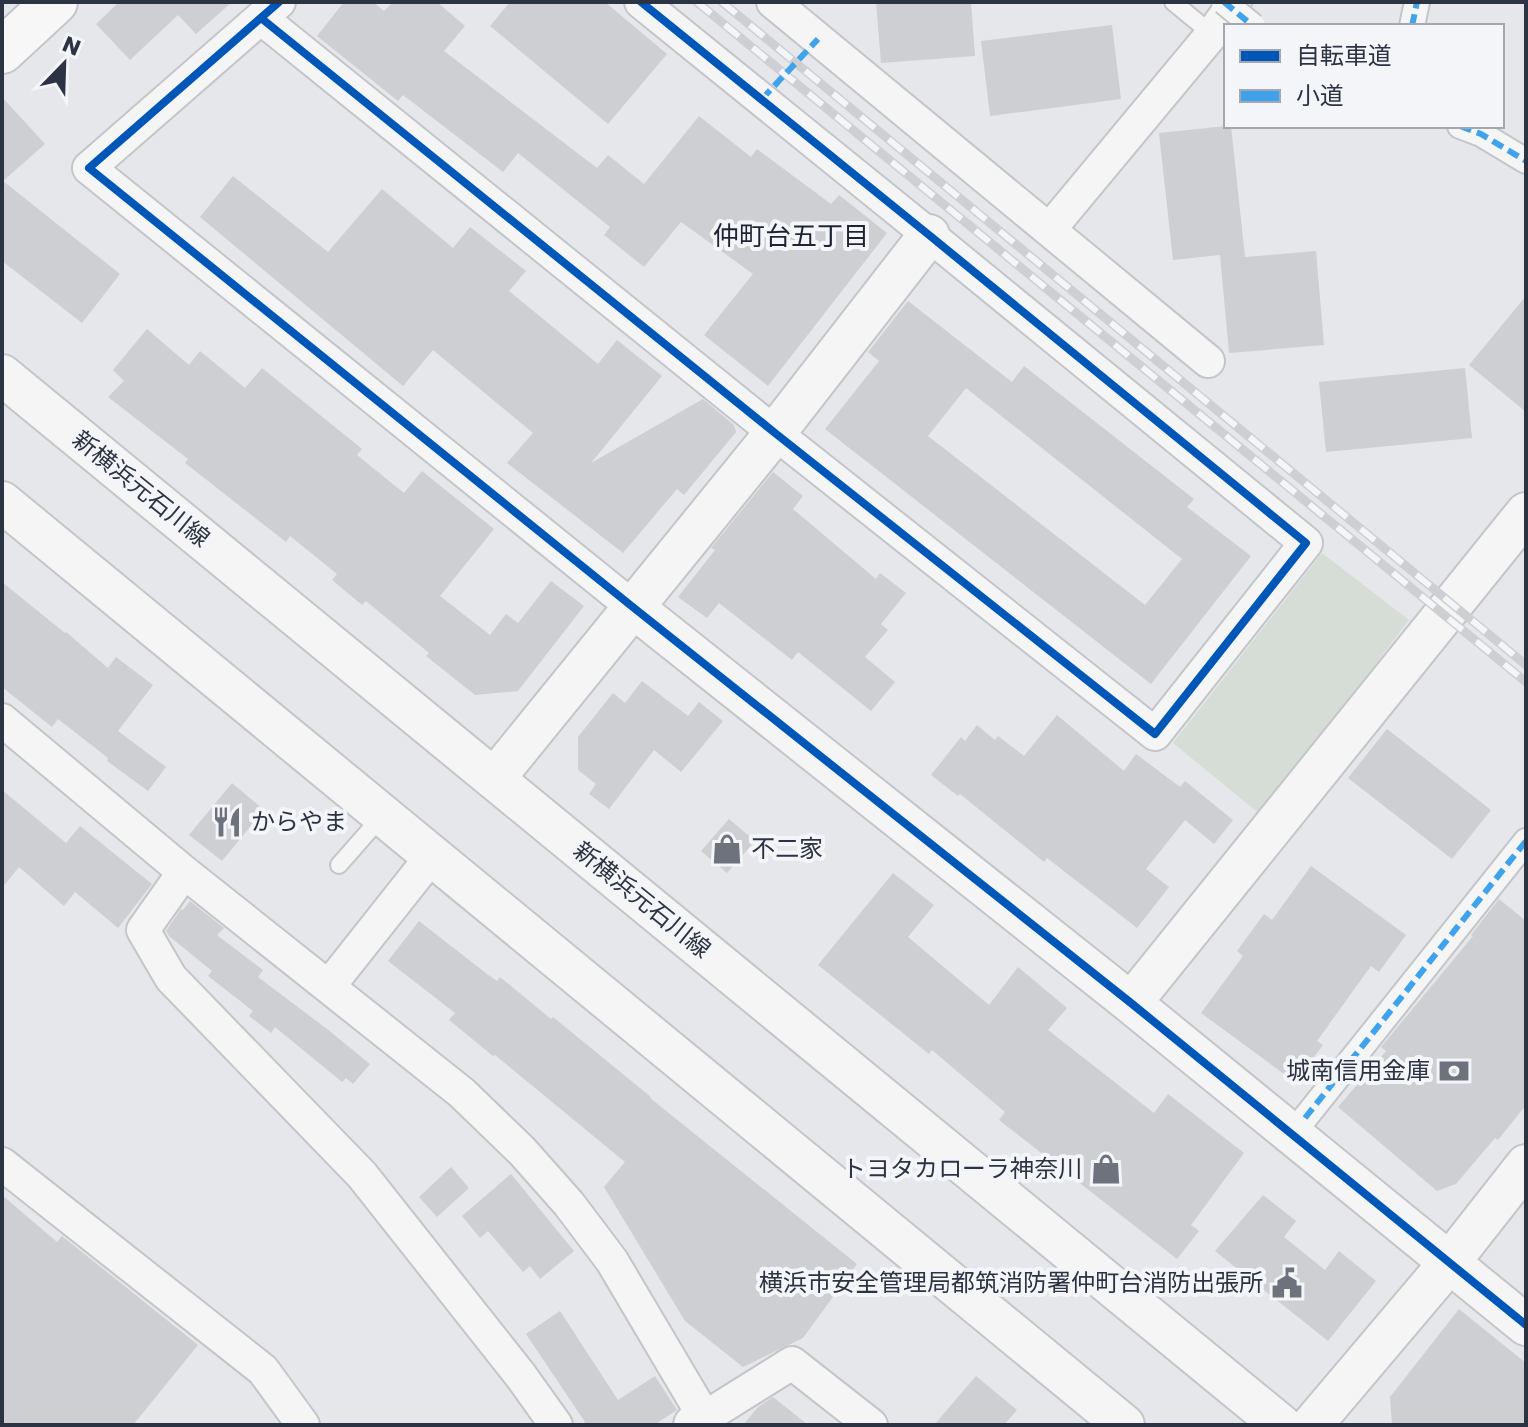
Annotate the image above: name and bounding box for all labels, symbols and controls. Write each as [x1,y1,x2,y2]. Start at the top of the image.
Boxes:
north arrow [24,24,104,104]
legend [1224,24,1504,128]
text: N [58,29,85,64]
text: 自転車道 [1296,39,1392,72]
text: 小道 [1296,79,1344,112]
district label: 仲町台五丁目 [713,218,869,254]
street label: 新横浜元石川線 [66,423,217,554]
restaurant icon: からやま [210,805,244,839]
place label: からやま [251,805,347,838]
shop icon: 不二家 [710,832,744,866]
place label: 不二家 [751,832,823,865]
street label: 新横浜元石川線 [567,834,718,965]
place label: 城南信用金庫 [1286,1054,1430,1087]
bank icon: 城南信用金庫 [1437,1054,1471,1088]
place label: トヨタカローラ神奈川 [842,1152,1082,1185]
shop icon: トヨタカローラ神奈川 [1089,1152,1123,1186]
place label: 横浜市安全管理局都筑消防署仲町台消防出張所 [759,1266,1263,1299]
public building icon: 横浜市安全管理局都筑消防署仲町台消防出張所 [1270,1266,1304,1300]

